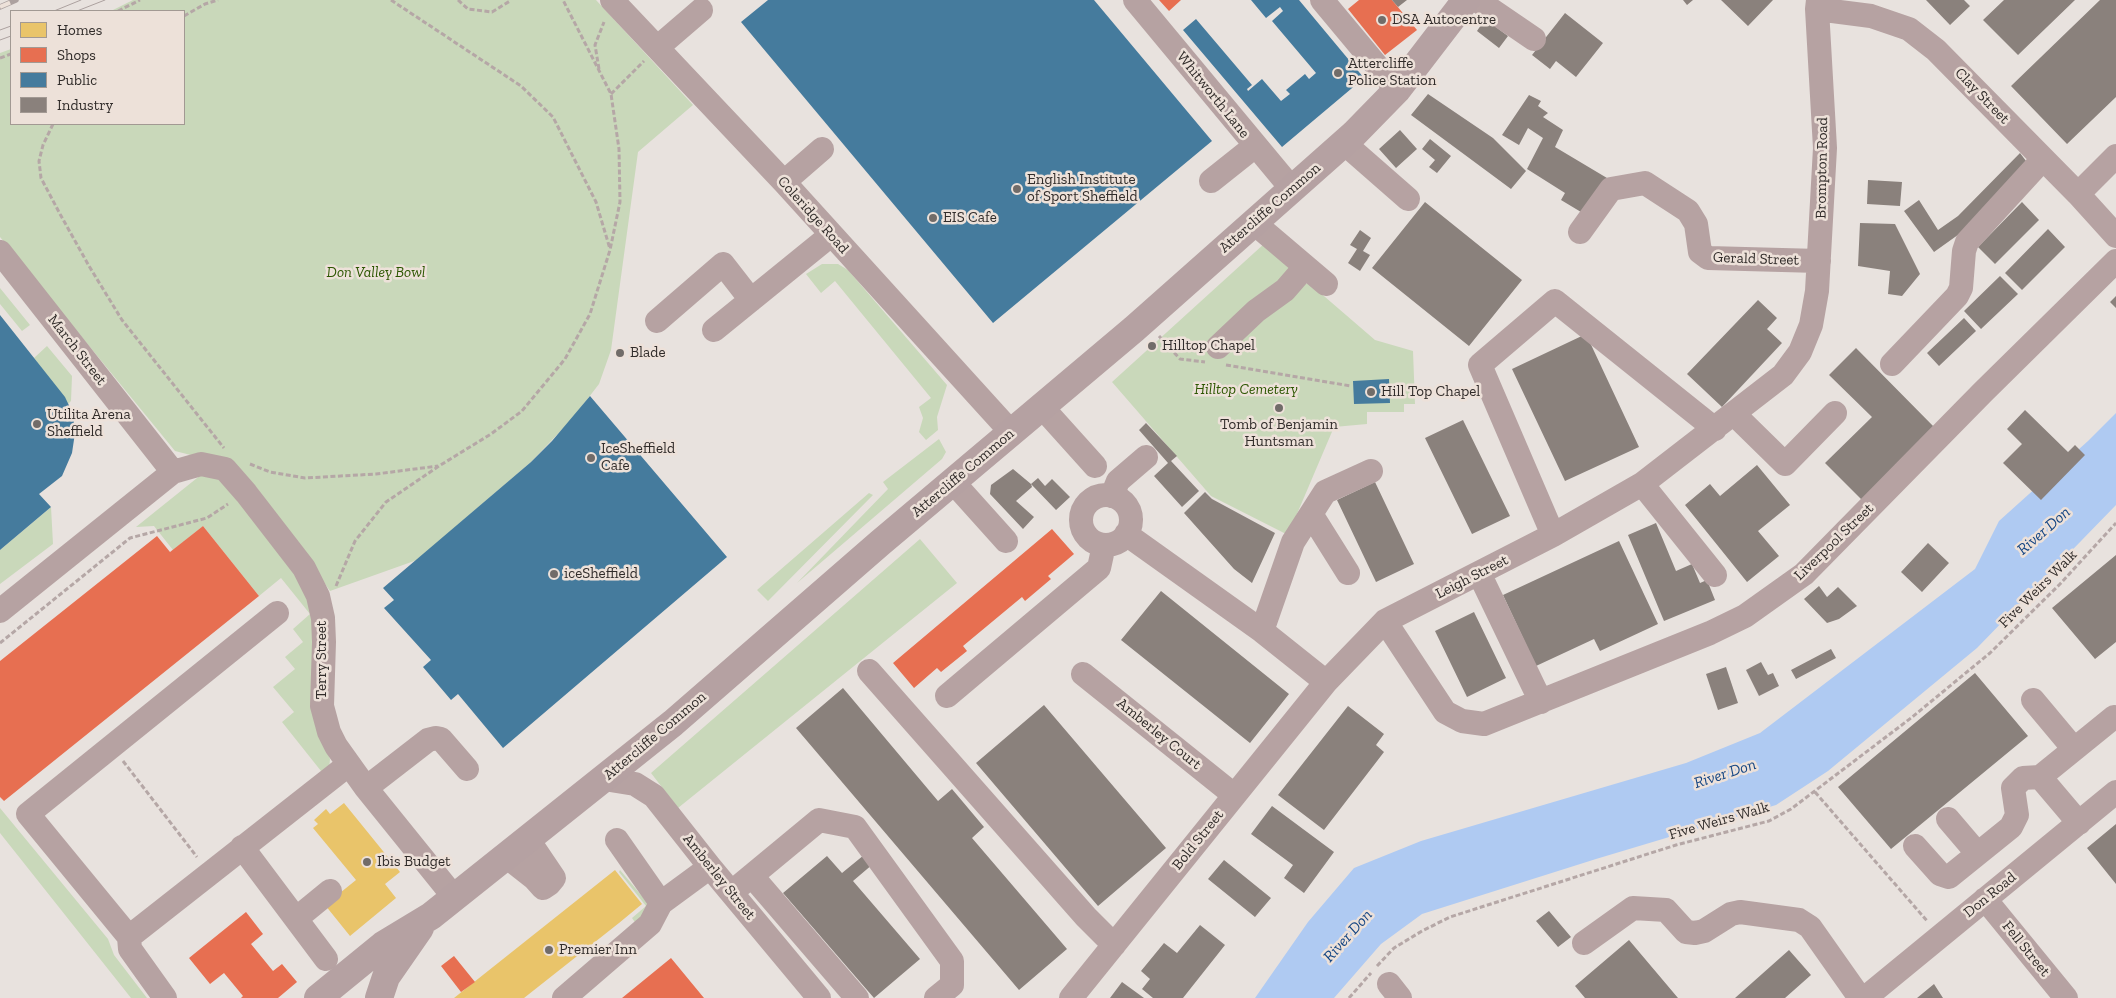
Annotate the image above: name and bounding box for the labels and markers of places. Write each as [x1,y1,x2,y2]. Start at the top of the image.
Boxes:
place label: DSA Autocentre [1392,11,1496,29]
marker: DSA Autocentre [1376,14,1388,26]
place label: Attercliffe Police Station [1348,55,1436,90]
marker: Attercliffe Police Station [1332,67,1344,79]
place label: English Institute of Sport Sheffield [1027,171,1138,206]
marker: English Institute of Sport Sheffield [1011,183,1023,195]
place label: EIS Cafe [943,209,997,227]
marker: EIS Cafe [927,212,939,224]
place label: Hilltop Chapel [1162,337,1255,355]
marker: Hilltop Chapel [1146,340,1158,352]
place label: Blade [630,344,665,362]
marker: Blade [614,347,626,359]
place label: Hill Top Chapel [1381,383,1480,401]
marker: Hill Top Chapel [1365,386,1377,398]
marker: Tomb of Benjamin Huntsman [1273,402,1285,414]
place label: Utilita Arena Sheffield [47,406,131,441]
place label: Tomb of Benjamin Huntsman [1220,416,1338,451]
marker: Utilita Arena Sheffield [31,418,43,430]
place label: IceSheffield Cafe [601,440,675,475]
marker: IceSheffield Cafe [585,452,597,464]
place label: iceSheffield [564,565,638,583]
marker: iceSheffield [548,568,560,580]
place label: Ibis Budget [377,853,451,871]
marker: Ibis Budget [361,856,373,868]
place label: Premier Inn [559,941,637,959]
marker: Premier Inn [543,944,555,956]

